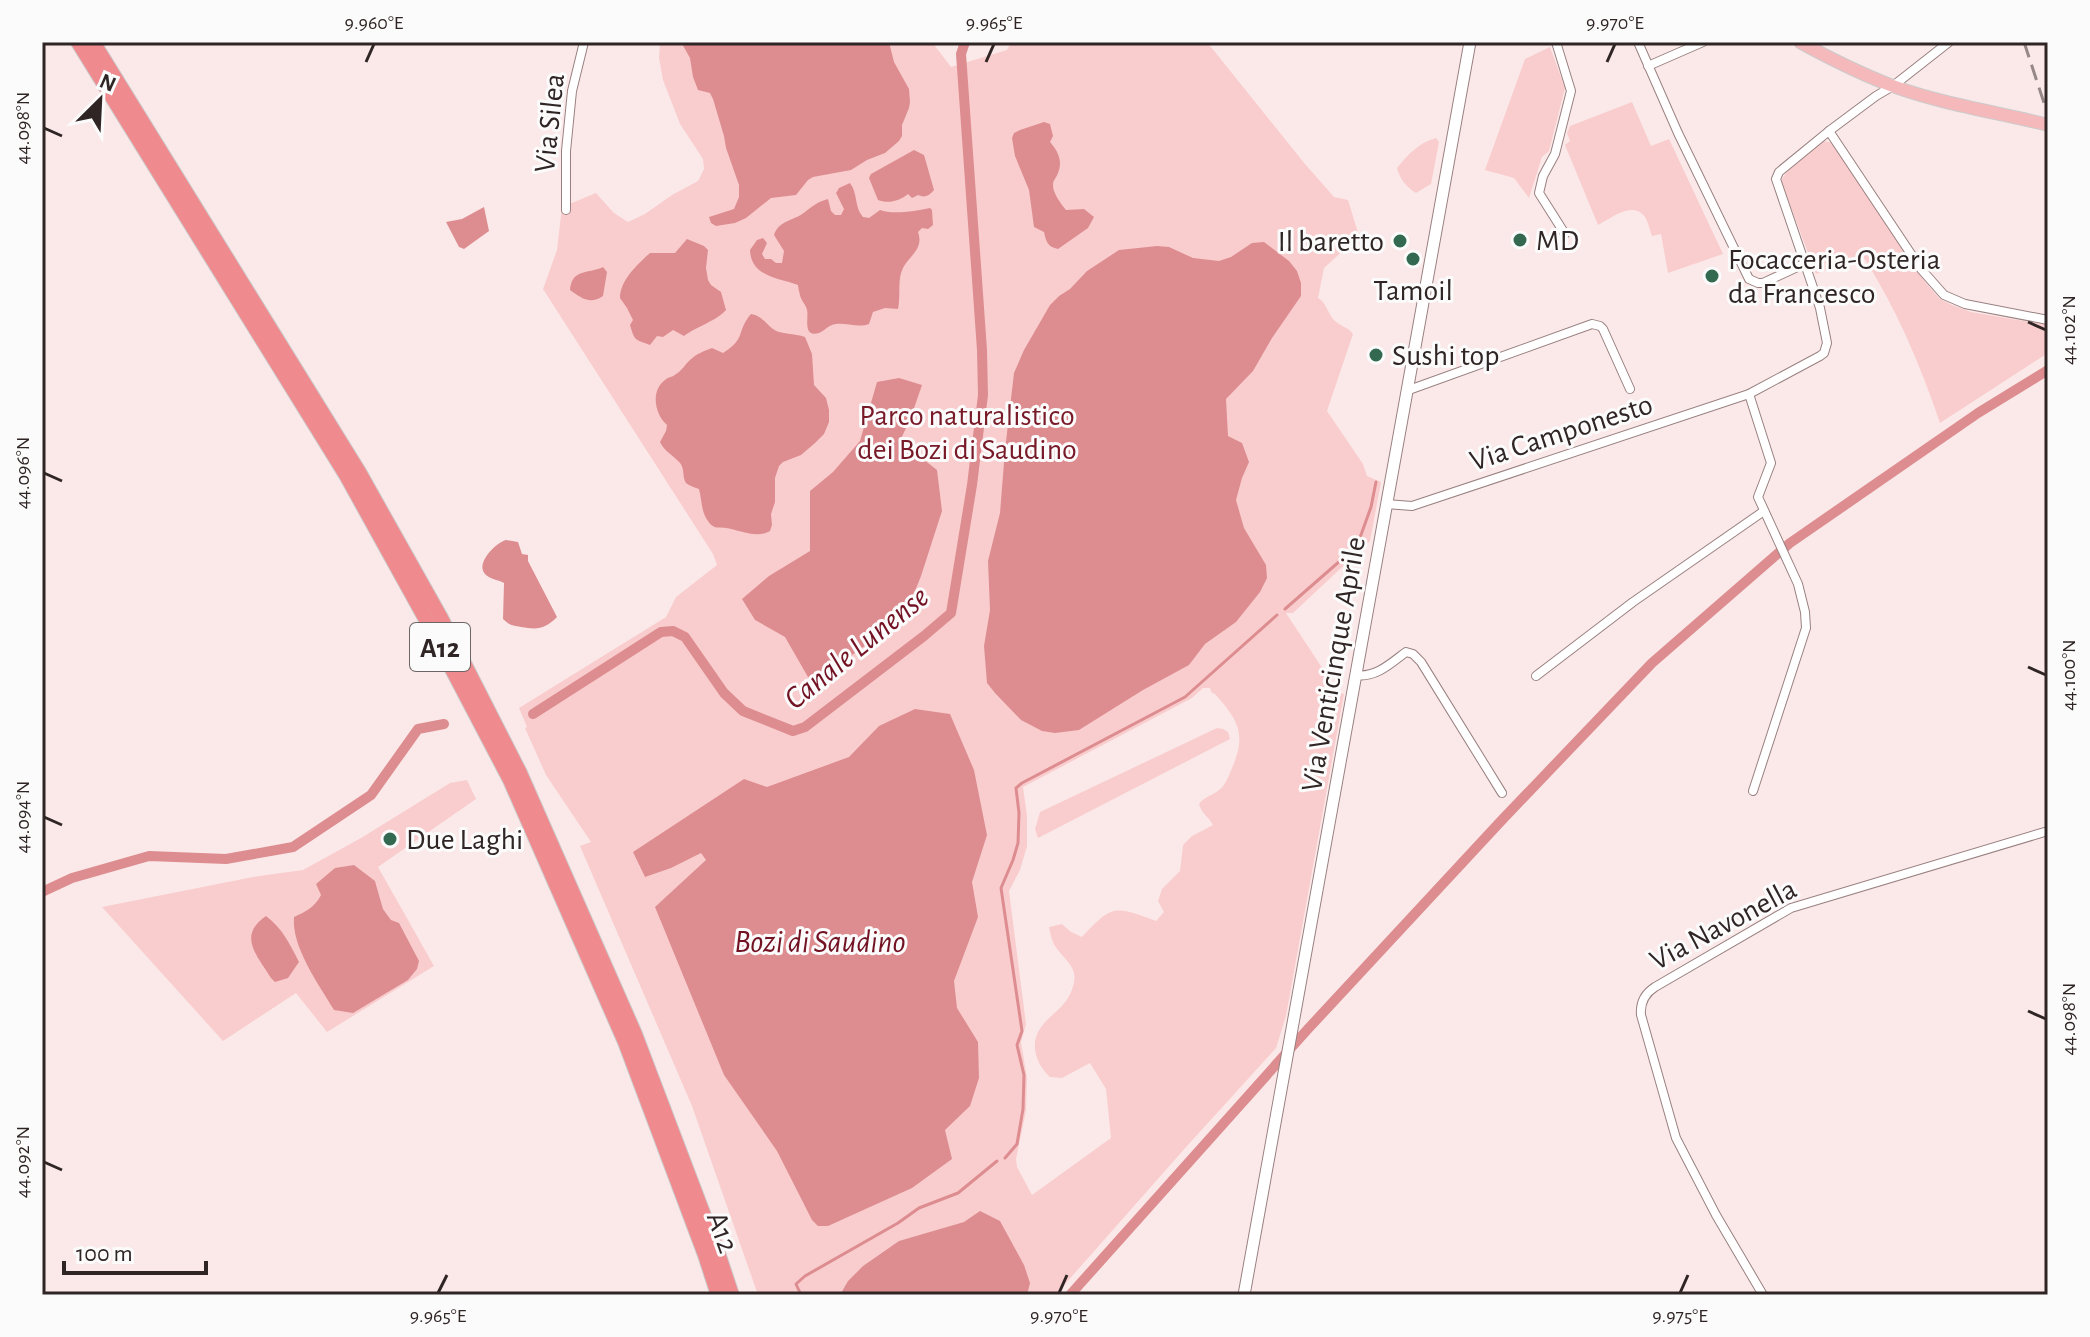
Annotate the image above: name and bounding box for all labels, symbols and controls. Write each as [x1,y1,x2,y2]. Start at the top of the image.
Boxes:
text: 9.960°E [345,13,404,33]
text: 9.965°E [966,13,1023,33]
text: 9.970°E [1586,13,1644,33]
north arrow [60,60,140,140]
text: N [96,69,119,96]
street label: Via Silea [530,72,570,174]
text: 44.098°N [13,92,33,164]
place label: MD [1536,226,1579,256]
place label: Il baretto [1278,227,1384,257]
marker: MD [1511,231,1529,249]
marker: Il baretto [1391,232,1409,250]
place label: Focacceria-Osteria da Francesco [1728,245,1941,309]
marker: Tamoil [1404,250,1422,268]
marker: Focacceria-Osteria da Francesco [1703,267,1721,285]
place label: Tamoil [1373,276,1453,306]
text: 44.102°N [2059,295,2079,365]
place label: Sushi top [1392,341,1500,371]
marker: Sushi top [1367,346,1385,364]
street label: Via Camponesto [1466,389,1656,477]
park label: Parco naturalistico dei Bozi di Saudino [857,401,1077,465]
text: 44.096°N [13,437,33,509]
street label: Via Venticinque Aprile [1297,534,1371,794]
water label: Canale Lunense [779,580,935,715]
road number: A12 [410,623,470,671]
text: 44.100°N [2059,639,2079,711]
text: 44.094°N [13,781,33,853]
place label: Due Laghi [406,825,523,855]
marker: Due Laghi [381,830,399,848]
street label: Via Navonella [1645,874,1802,976]
water label: Bozi di Saudino [734,926,906,958]
text: 44.098°N [2059,983,2079,1055]
text: 44.092°N [13,1126,33,1198]
street label: A12 [701,1208,743,1257]
scale bar [64,1225,206,1275]
text: 100 m [76,1242,133,1266]
text: 9.965°E [410,1306,467,1326]
text: 9.970°E [1030,1306,1088,1326]
text: 9.975°E [1652,1306,1708,1326]

